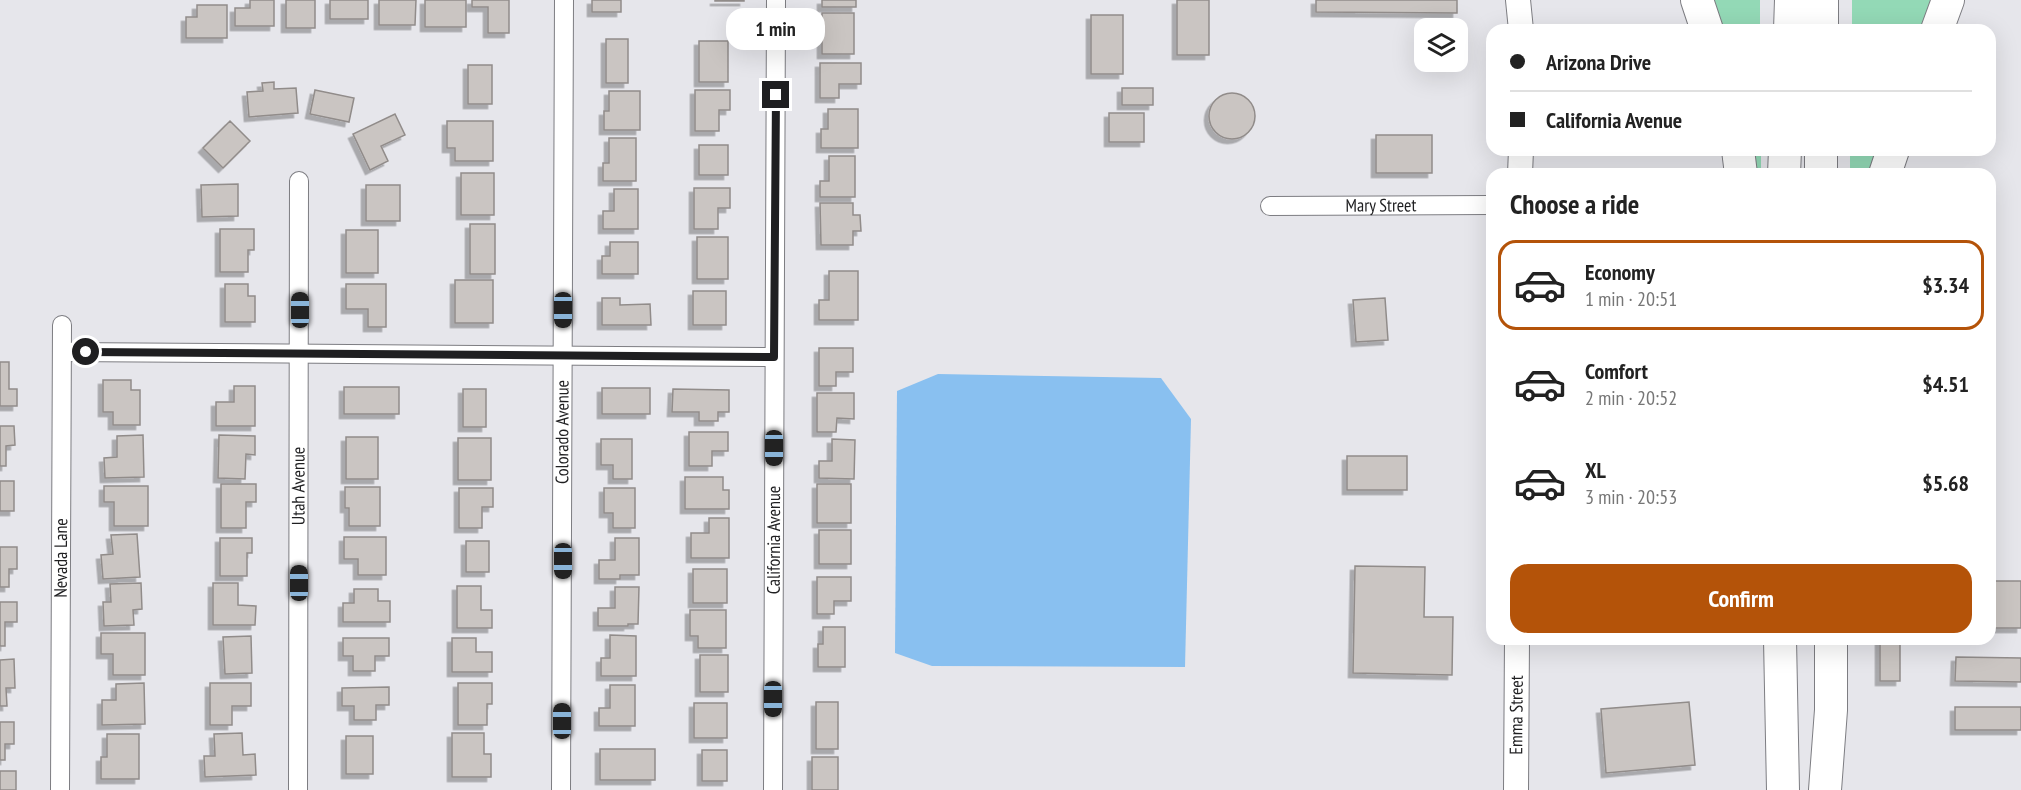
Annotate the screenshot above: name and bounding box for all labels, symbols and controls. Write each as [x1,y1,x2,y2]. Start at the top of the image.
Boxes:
callout: 1 min [726,8,826,50]
text: 1 min [755,16,796,42]
map controls [1414,18,1468,72]
button: layers [1414,18,1468,72]
text: Arizona Drive [1546,48,1651,76]
route end [762,81,789,108]
text: California Avenue [1546,106,1682,134]
text: Choose a ride [1510,187,1639,221]
street label: Mary Street [1345,193,1417,217]
icon: car [1513,258,1567,312]
text: Economy [1585,258,1655,286]
text: $3.34 [1922,271,1969,299]
text: 1 min · 20:51 [1585,286,1677,312]
car [291,292,309,328]
car [554,292,572,328]
route start [72,338,99,365]
icon: car [1513,357,1567,411]
text: Comfort [1585,357,1648,385]
text: $4.51 [1922,370,1969,398]
street label: Colorado Avenue [550,380,574,484]
text: 2 min · 20:52 [1585,385,1677,411]
car [765,430,783,466]
street label: Utah Avenue [286,447,310,525]
icon: car [1513,456,1567,510]
text: XL [1585,456,1606,484]
text: $5.68 [1922,469,1969,497]
text: 3 min · 20:53 [1585,484,1677,510]
street label: California Avenue [762,486,785,594]
street label: Nevada Lane [49,518,72,598]
car [554,543,572,579]
button: Confirm [1510,564,1972,633]
car [290,565,308,601]
street label: Emma Street [1504,675,1528,755]
car [764,681,782,717]
car [553,703,571,739]

